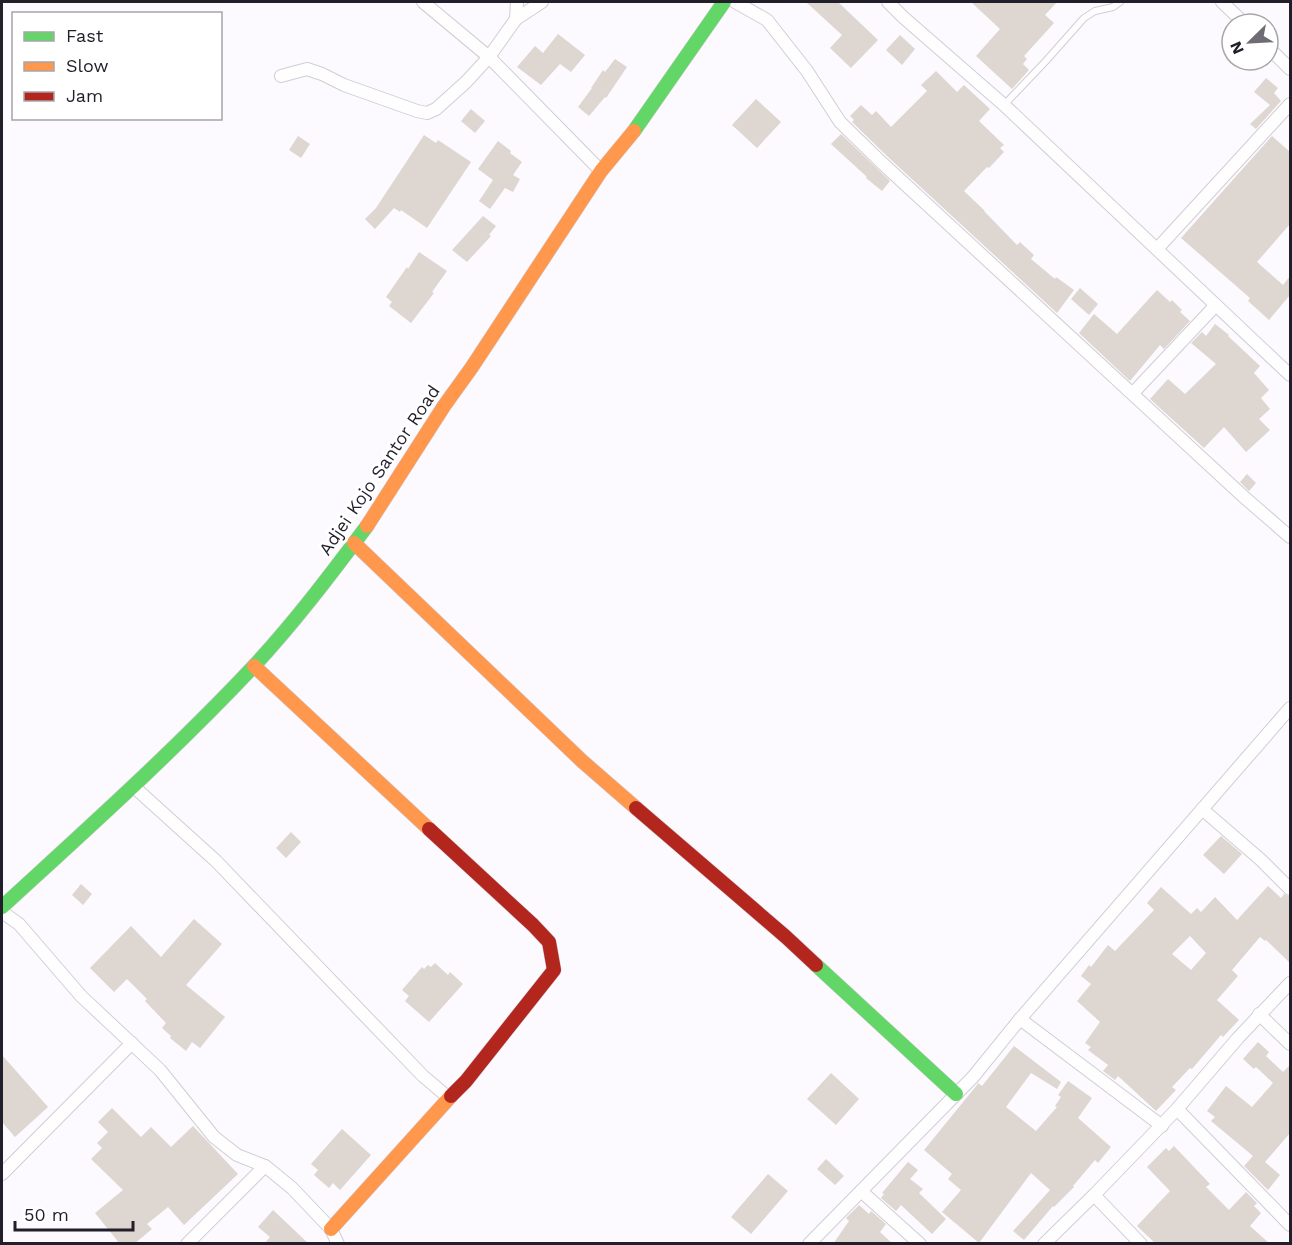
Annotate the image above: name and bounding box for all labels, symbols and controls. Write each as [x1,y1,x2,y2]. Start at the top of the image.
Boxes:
legend [12,12,222,120]
north arrow [1220,12,1280,72]
text: Fast [66,25,104,46]
text: N [1226,39,1248,57]
text: Slow [66,55,109,76]
text: Jam [66,85,103,106]
street label: Adjei Kojo Santor Road [314,381,444,559]
scale bar [15,1194,134,1232]
text: 50 m [24,1204,69,1225]

